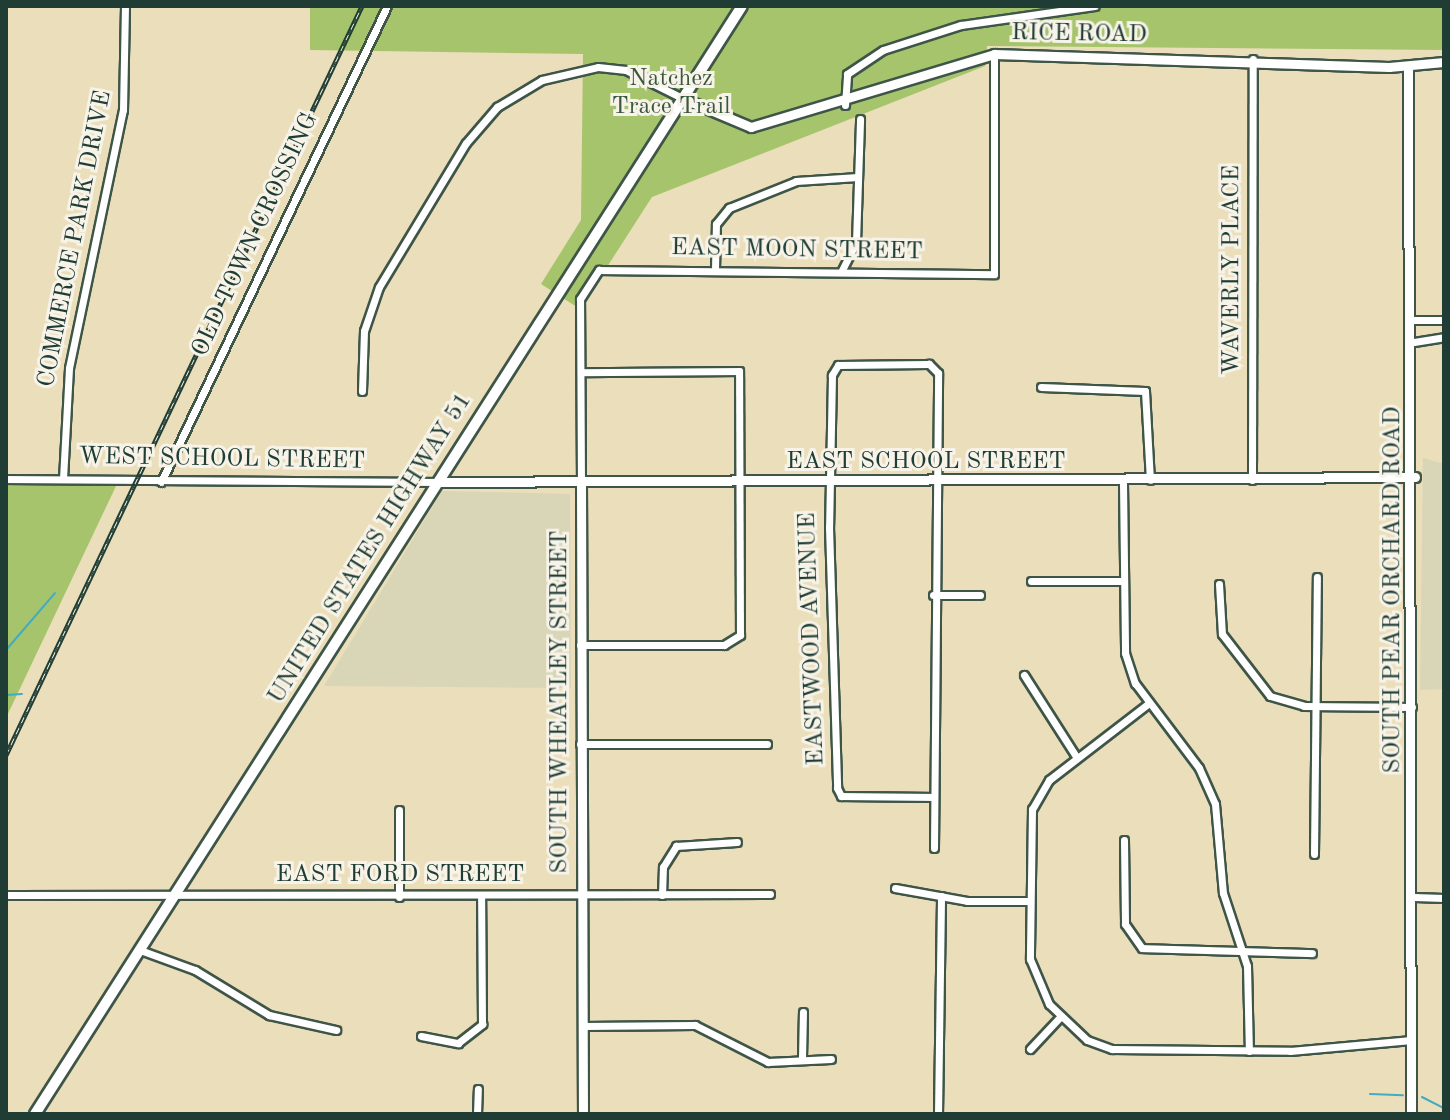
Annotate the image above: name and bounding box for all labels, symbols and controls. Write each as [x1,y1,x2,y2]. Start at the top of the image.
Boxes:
street label: RICE ROAD [1011,19,1147,51]
park label: Natchez Trace Trail [612,66,730,122]
street label: COMMERCE PARK DRIVE [33,88,119,390]
street label: OLD TOWN CROSSING [187,108,325,362]
street label: WAVERLY PLACE [1219,165,1247,375]
street label: EAST MOON STREET [671,234,923,268]
street label: UNITED STATES HIGHWAY 51 [263,388,479,710]
street label: SOUTH PEAR ORCHARD ROAD [1380,406,1408,774]
street label: WEST SCHOOL STREET [78,443,366,477]
street label: EAST SCHOOL STREET [786,449,1066,477]
street label: EASTWOOD AVENUE [794,512,832,766]
street label: SOUTH WHEATLEY STREET [547,530,575,874]
street label: EAST FORD STREET [276,862,524,890]

